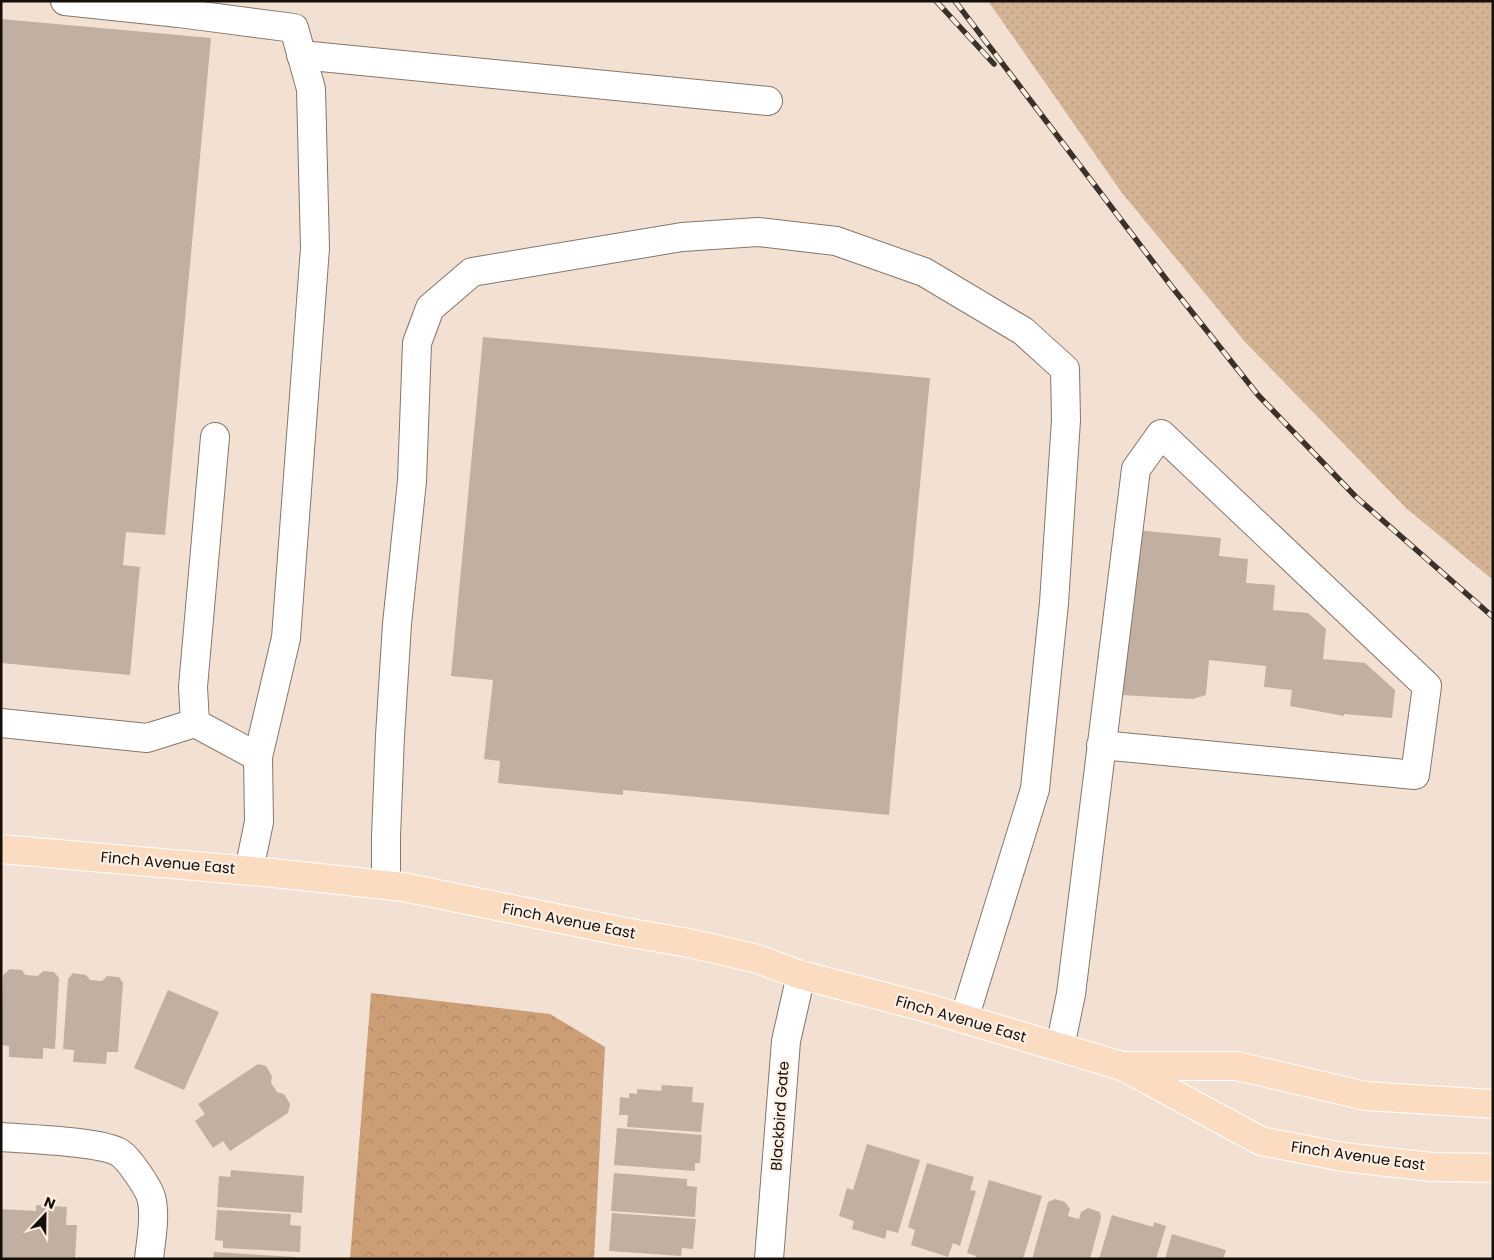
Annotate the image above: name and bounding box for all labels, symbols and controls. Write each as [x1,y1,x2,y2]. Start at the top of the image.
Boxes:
street label: Finch Avenue East [100,846,236,879]
street label: Finch Avenue East [501,897,637,944]
street label: Finch Avenue East [893,990,1029,1047]
street label: Blackbird Gate [765,1060,794,1172]
street label: Finch Avenue East [1290,1136,1426,1175]
north arrow [20,1190,70,1240]
text: N [41,1192,58,1214]

